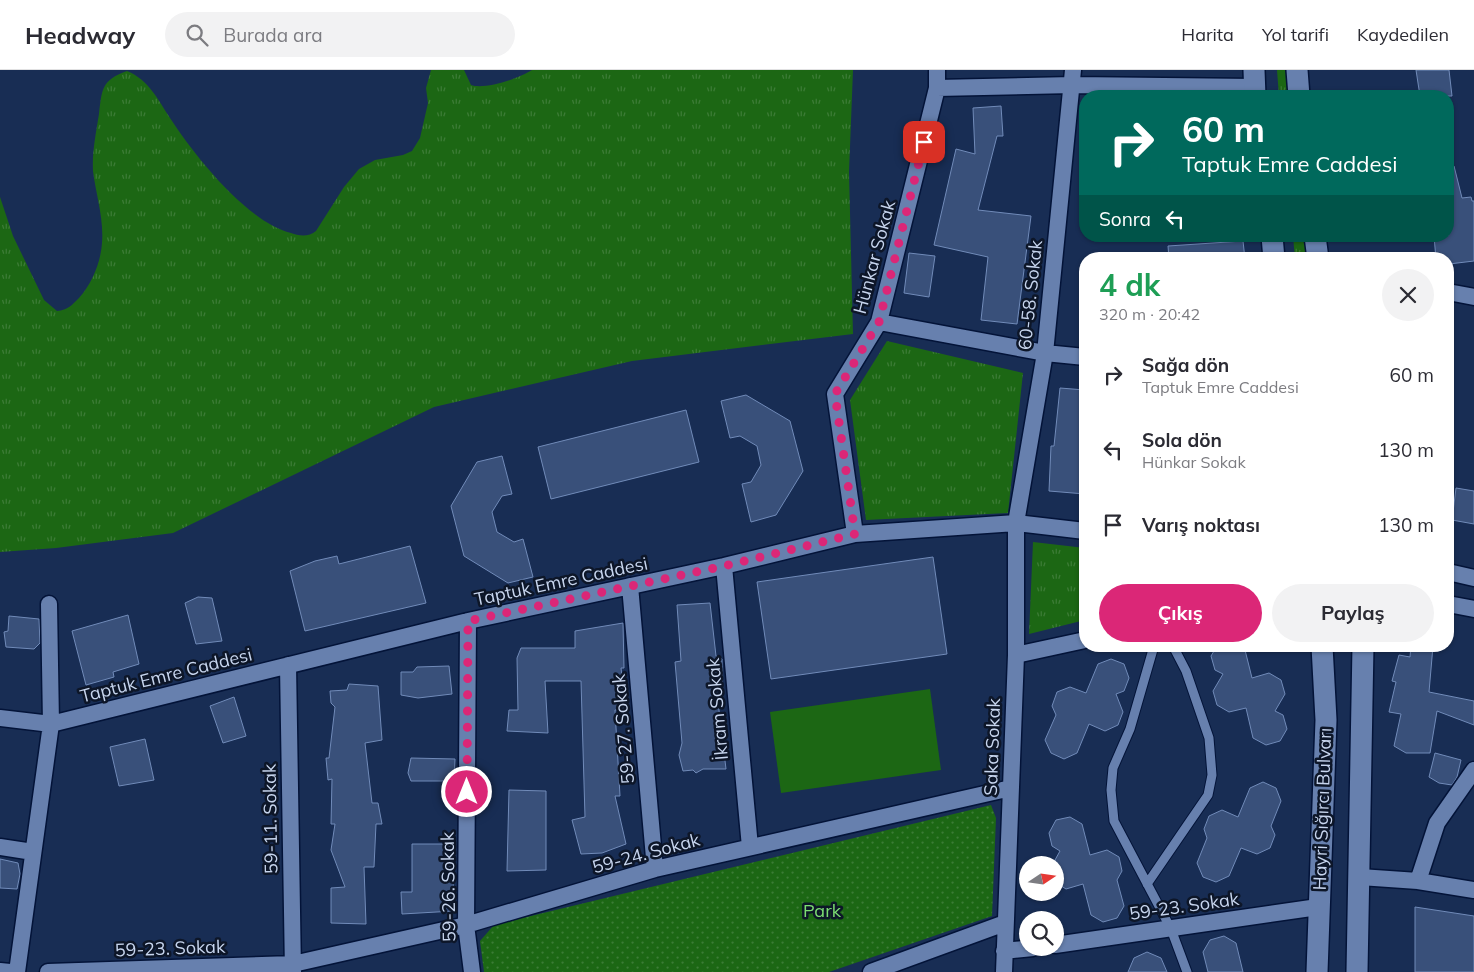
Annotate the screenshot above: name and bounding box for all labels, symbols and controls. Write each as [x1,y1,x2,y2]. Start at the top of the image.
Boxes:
search box [165,12,515,57]
text: Headway [25,20,135,50]
icon: search [183,21,211,49]
text: Burada ara [223,23,323,47]
text: Harita [1181,23,1234,46]
text: Yol tarifi [1262,23,1329,46]
text: Kaydedilen [1357,23,1449,46]
text: 60 m [1182,107,1265,151]
icon: right [1099,110,1164,175]
pin [903,121,945,163]
icon: arrive [910,128,938,156]
text: Taptuk Emre Caddesi [1182,150,1398,178]
street label: Hünkar Sokak [848,197,900,316]
icon: left [1161,205,1189,233]
text: Sonra [1099,207,1151,231]
street label: 60-58. Sokak [1013,238,1047,351]
text: 4 dk [1099,266,1160,304]
button: close [1382,269,1434,321]
text: 320 m · 20:42 [1099,304,1200,324]
text: Sağa dön [1142,353,1229,377]
icon: right [1099,361,1127,389]
text: 60 m [1390,363,1434,387]
text: Taptuk Emre Caddesi [1142,377,1299,397]
text: Sola dön [1142,428,1222,452]
icon: left [1099,436,1127,464]
text: 130 m [1378,438,1434,462]
text: Hünkar Sokak [1142,452,1246,472]
icon: arrive [1099,511,1127,539]
text: Varış noktası [1142,513,1260,537]
text: 130 m [1378,513,1434,537]
street label: Taptuk Emre Caddesi [472,551,650,611]
button: Çıkış [1099,584,1262,642]
button: Paylaş [1272,584,1434,642]
street label: Taptuk Emre Caddesi [78,643,254,707]
street label: İkram Sokak [701,656,733,761]
street label: 59-27. Sokak [607,672,639,785]
street label: Saka Sokak [979,697,1005,796]
street label: Hayri Sığırcı Bulvarı [1308,727,1336,891]
street label: 59-11. Sokak [258,763,282,874]
position arrow [440,765,492,817]
street label: 59-24. Sokak [590,827,703,878]
street label: 59-26. Sokak [436,831,460,942]
north arrow [1019,856,1064,901]
map controls [1019,856,1064,956]
street label: 59-23. Sokak [1128,887,1241,925]
park label: Park [803,899,842,922]
button: search [1019,911,1064,956]
street label: 59-23. Sokak [114,935,226,961]

